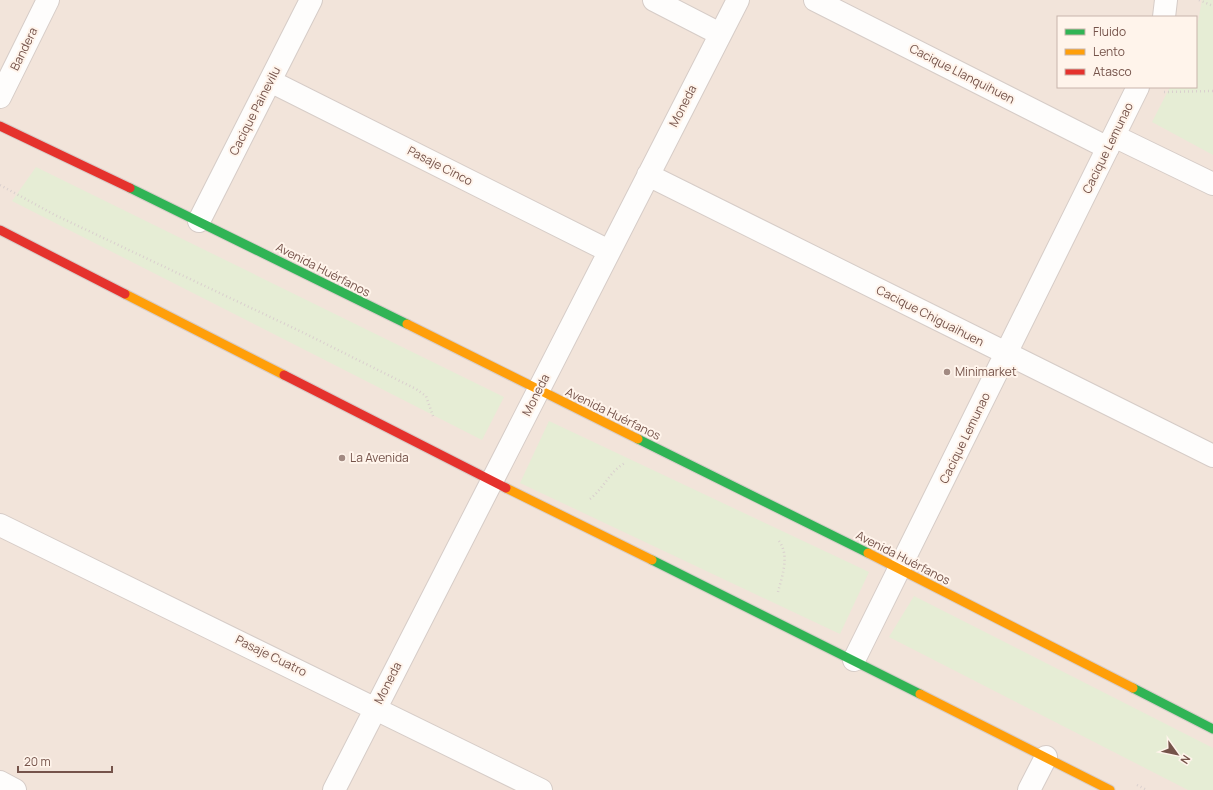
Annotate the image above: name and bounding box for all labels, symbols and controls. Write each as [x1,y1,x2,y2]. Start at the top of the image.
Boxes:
legend [1057,16,1197,88]
text: Fluido [1093,23,1126,40]
street label: Bandera [6,24,41,73]
street label: Cacique Llanquihuen [907,40,1018,107]
text: Lento [1093,43,1125,60]
text: Atasco [1093,63,1132,80]
street label: Cacique Painevilu [225,64,284,158]
street label: Moneda [665,82,700,130]
street label: Cacique Lemunao [1078,99,1137,196]
street label: Pasaje Cinco [405,142,476,189]
street label: Avenida Huérfanos [273,238,373,301]
street label: Cacique Chiguaihuen [874,281,987,350]
place label: Minimarket [955,363,1017,380]
marker: Minimarket [942,367,952,377]
street label: Moneda [518,371,553,419]
street label: Avenida Huérfanos [563,383,664,444]
street label: Cacique Lemunao [935,389,994,486]
place label: La Avenida [350,449,409,466]
marker: La Avenida [337,453,347,463]
street label: Avenida Huérfanos [853,526,953,589]
street label: Pasaje Cuatro [233,631,310,680]
street label: Moneda [370,659,405,707]
north arrow [1157,734,1197,774]
scale bar [18,748,112,774]
text: N [1177,752,1194,767]
text: 20 m [24,753,51,770]

